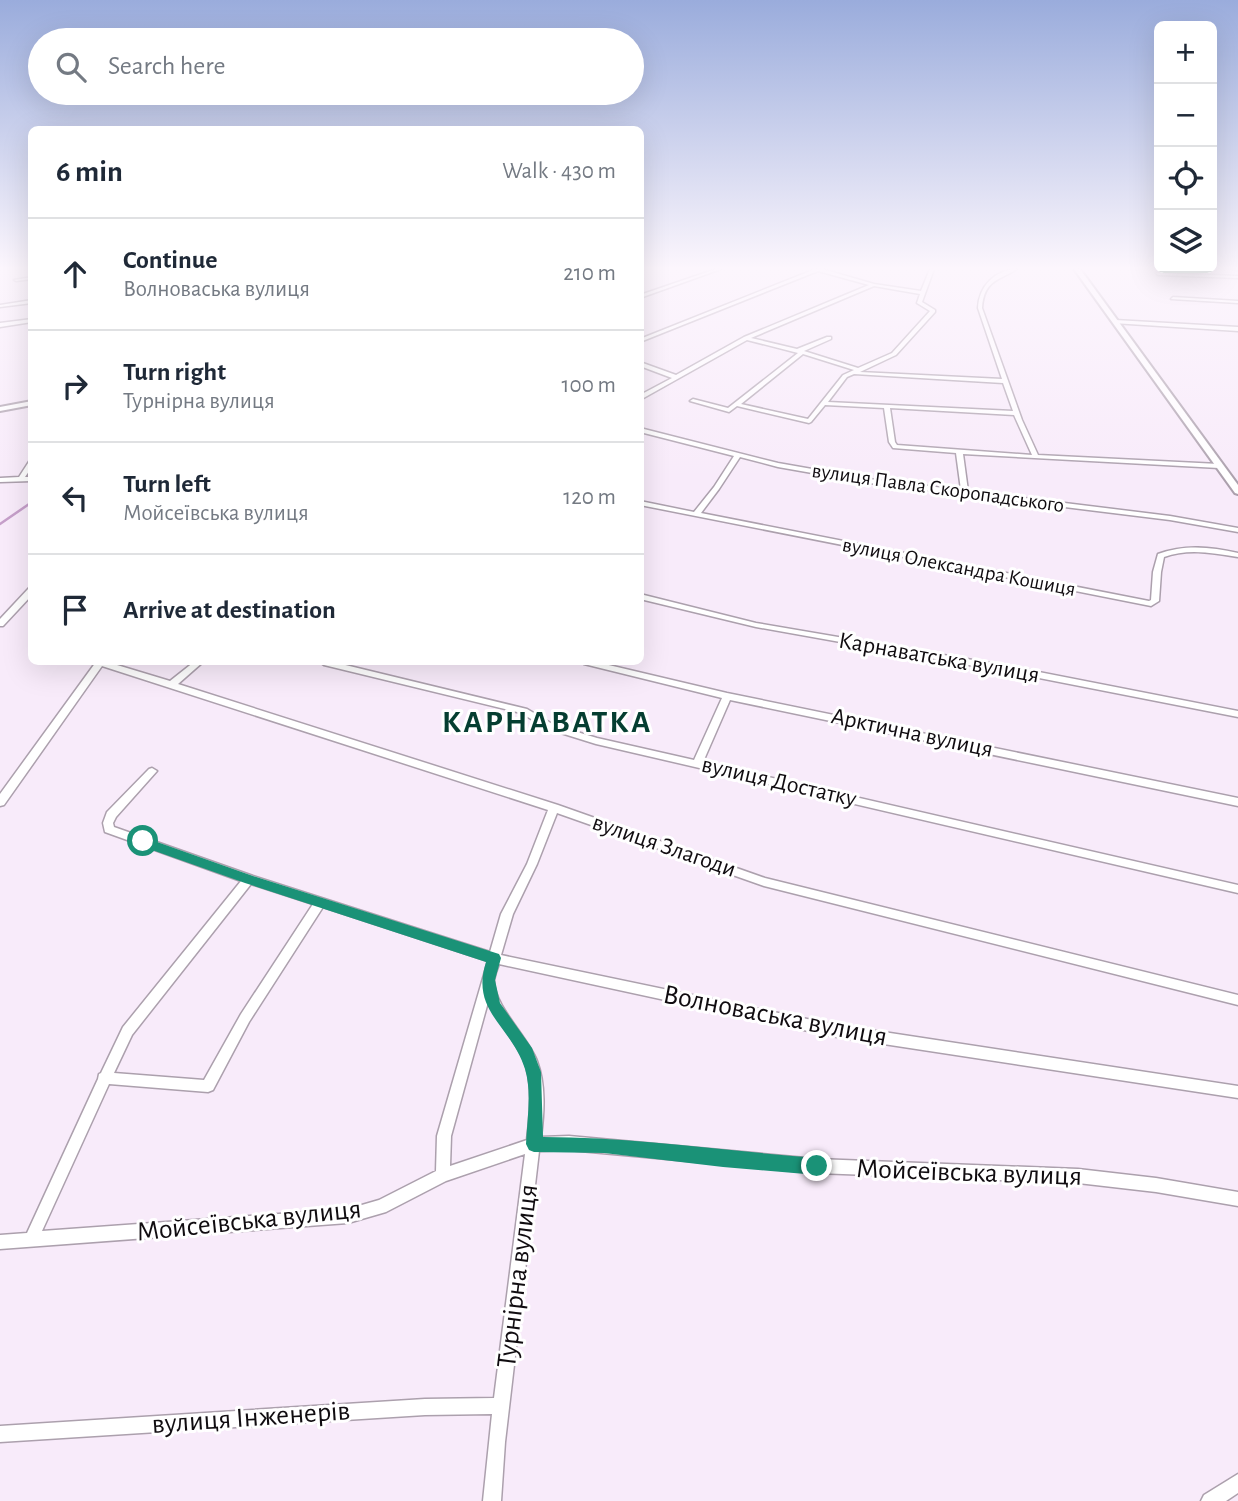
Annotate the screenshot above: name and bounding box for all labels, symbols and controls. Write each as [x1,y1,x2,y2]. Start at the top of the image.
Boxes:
map controls [1154,21,1217,273]
button: + [1154,21,1217,84]
search box [28,28,644,105]
icon: search [52,48,90,86]
text: Search here [108,53,226,79]
button: − [1154,84,1217,147]
button: locate [1154,147,1217,210]
text: 6 min [56,157,123,187]
text: Walk · 430 m [502,160,616,183]
button: layers [1154,210,1217,273]
text: Continue [123,247,218,273]
icon: ahead [56,255,94,293]
text: 210 m [563,262,616,285]
text: Волноваська вулиця [123,278,310,301]
text: Turn right [123,359,226,385]
icon: right [56,367,94,405]
text: 100 m [562,374,616,397]
text: Турнірна вулиця [123,390,275,413]
street label: вулиця Павла Скоропадського [811,460,1065,516]
text: Turn left [123,471,211,497]
icon: left [56,479,94,517]
text: 120 m [563,486,616,509]
text: Мойсеївська вулиця [123,502,309,525]
street label: вулиця Олександра Кошиця [841,534,1077,600]
icon: arrive [56,591,94,629]
text: Arrive at destination [123,597,336,623]
street label: Карнаватська вулиця [837,629,1041,687]
street label: Арктична вулиця [829,704,995,762]
district label: КАРНАВАТКА [442,706,652,738]
street label: вулиця Достатку [699,753,860,812]
street label: вулиця Злагоди [589,810,739,882]
route start [127,825,158,856]
street label: Волноваська вулиця [661,981,889,1051]
route end [801,1150,832,1181]
street label: Мойсеївська вулиця [856,1155,1082,1191]
street label: Турнірна вулиця [493,1183,543,1369]
street label: Мойсеївська вулиця [135,1195,363,1247]
street label: вулиця Інженерів [151,1397,351,1439]

